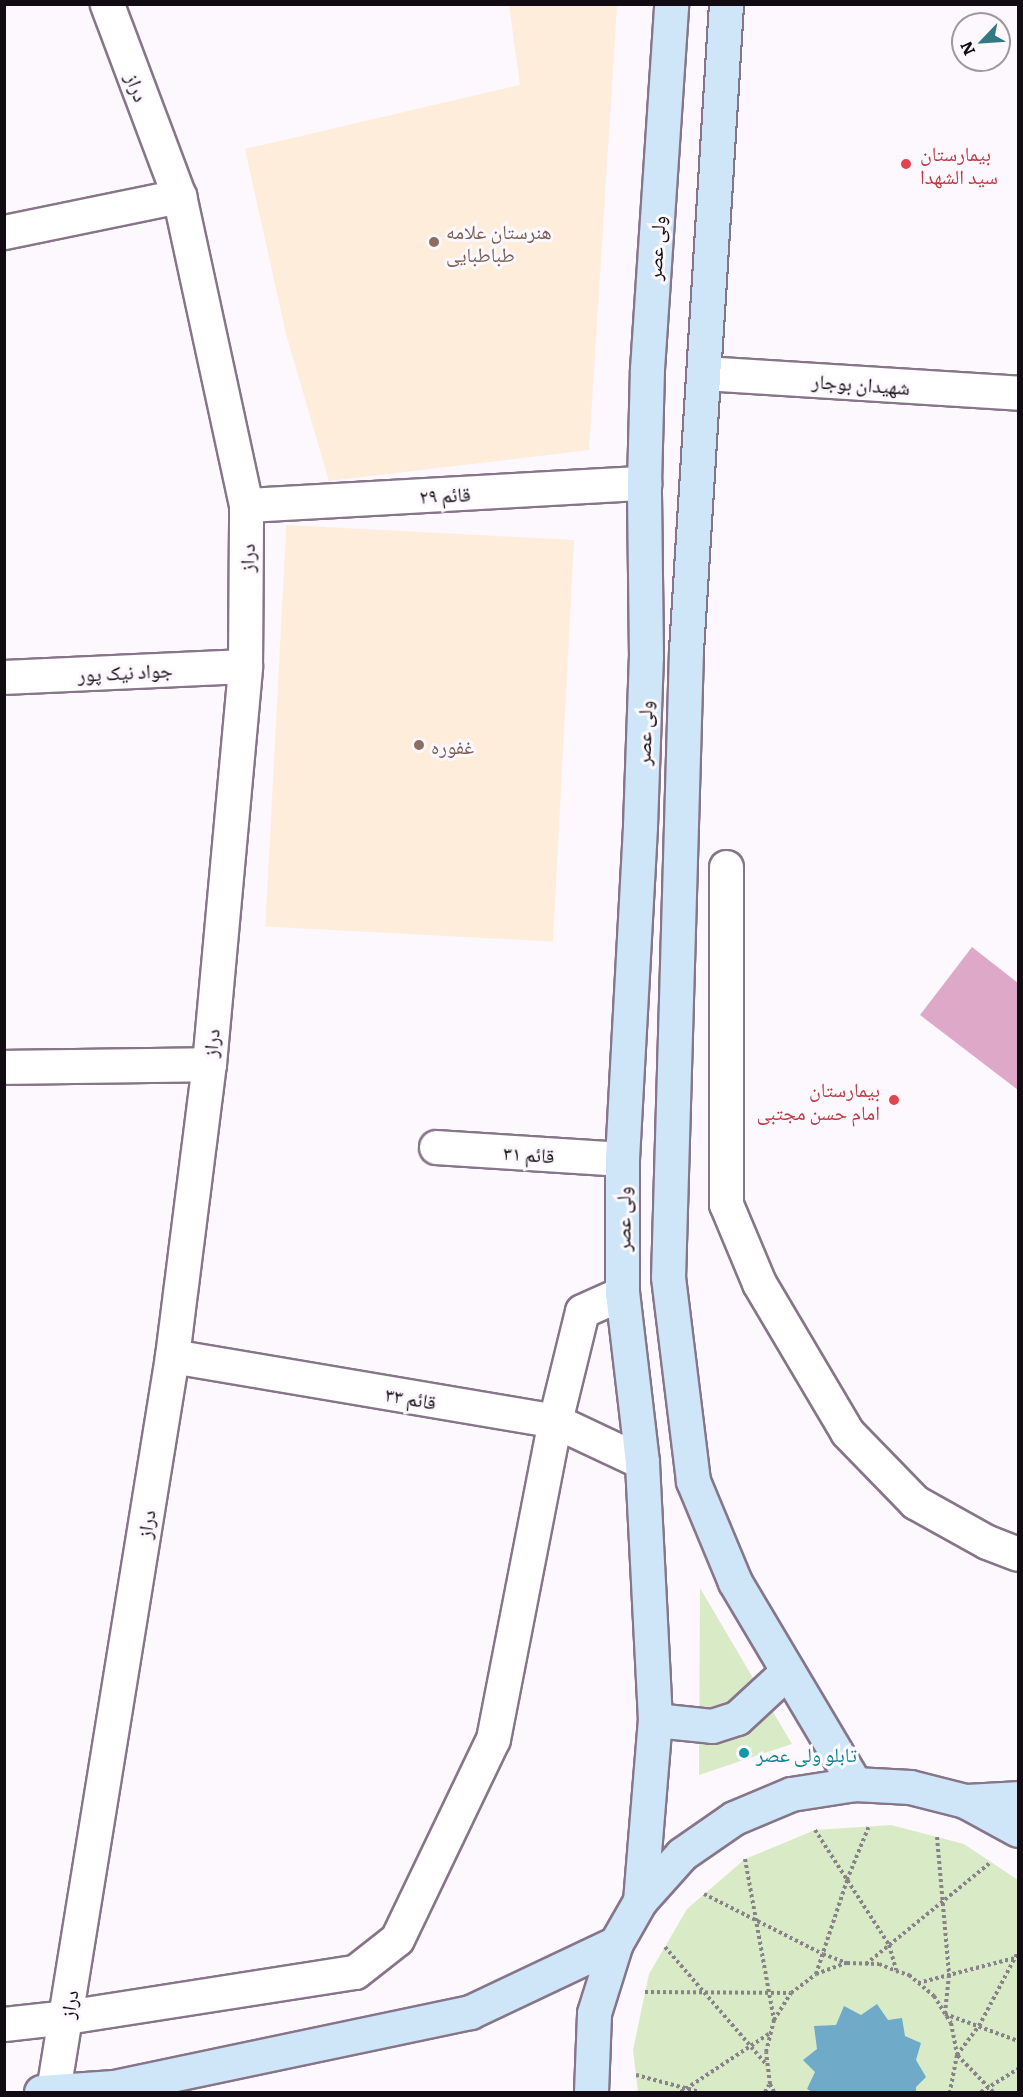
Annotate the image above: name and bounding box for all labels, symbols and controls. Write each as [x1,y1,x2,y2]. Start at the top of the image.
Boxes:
north arrow [951,12,1011,72]
text: N [953,38,980,60]
street label: دراز [122,69,154,105]
place label: بیمارستان سید الشهدا [920,140,998,187]
marker: بیمارستان سید الشهدا [897,155,915,173]
street label: ولی عصر [641,215,669,281]
place label: هنرستان علامه طباطبایی [446,219,552,266]
marker: هنرستان علامه طباطبایی [427,235,441,249]
street label: شهیدان بوجار [811,368,911,398]
street label: قائم ۲۹ [419,481,471,507]
street label: دراز [234,544,258,572]
street label: جواد نیک پور [77,657,173,685]
street label: ولی عصر [630,700,656,766]
place label: غفوره [431,733,474,757]
marker: غفوره [412,738,426,752]
street label: دراز [197,1028,223,1058]
place label: بیمارستان امام حسن مجتبی [756,1076,880,1123]
marker: بیمارستان امام حسن مجتبی [885,1091,903,1109]
street label: قائم ۳۱ [502,1139,556,1167]
street label: ولی عصر [610,1186,634,1252]
street label: قائم ۳۳ [384,1381,438,1413]
street label: دراز [131,1508,159,1540]
place label: تابلو ولی عصر [756,1741,857,1765]
marker: تابلو ولی عصر [737,1746,751,1760]
street label: دراز [54,1988,82,2020]

